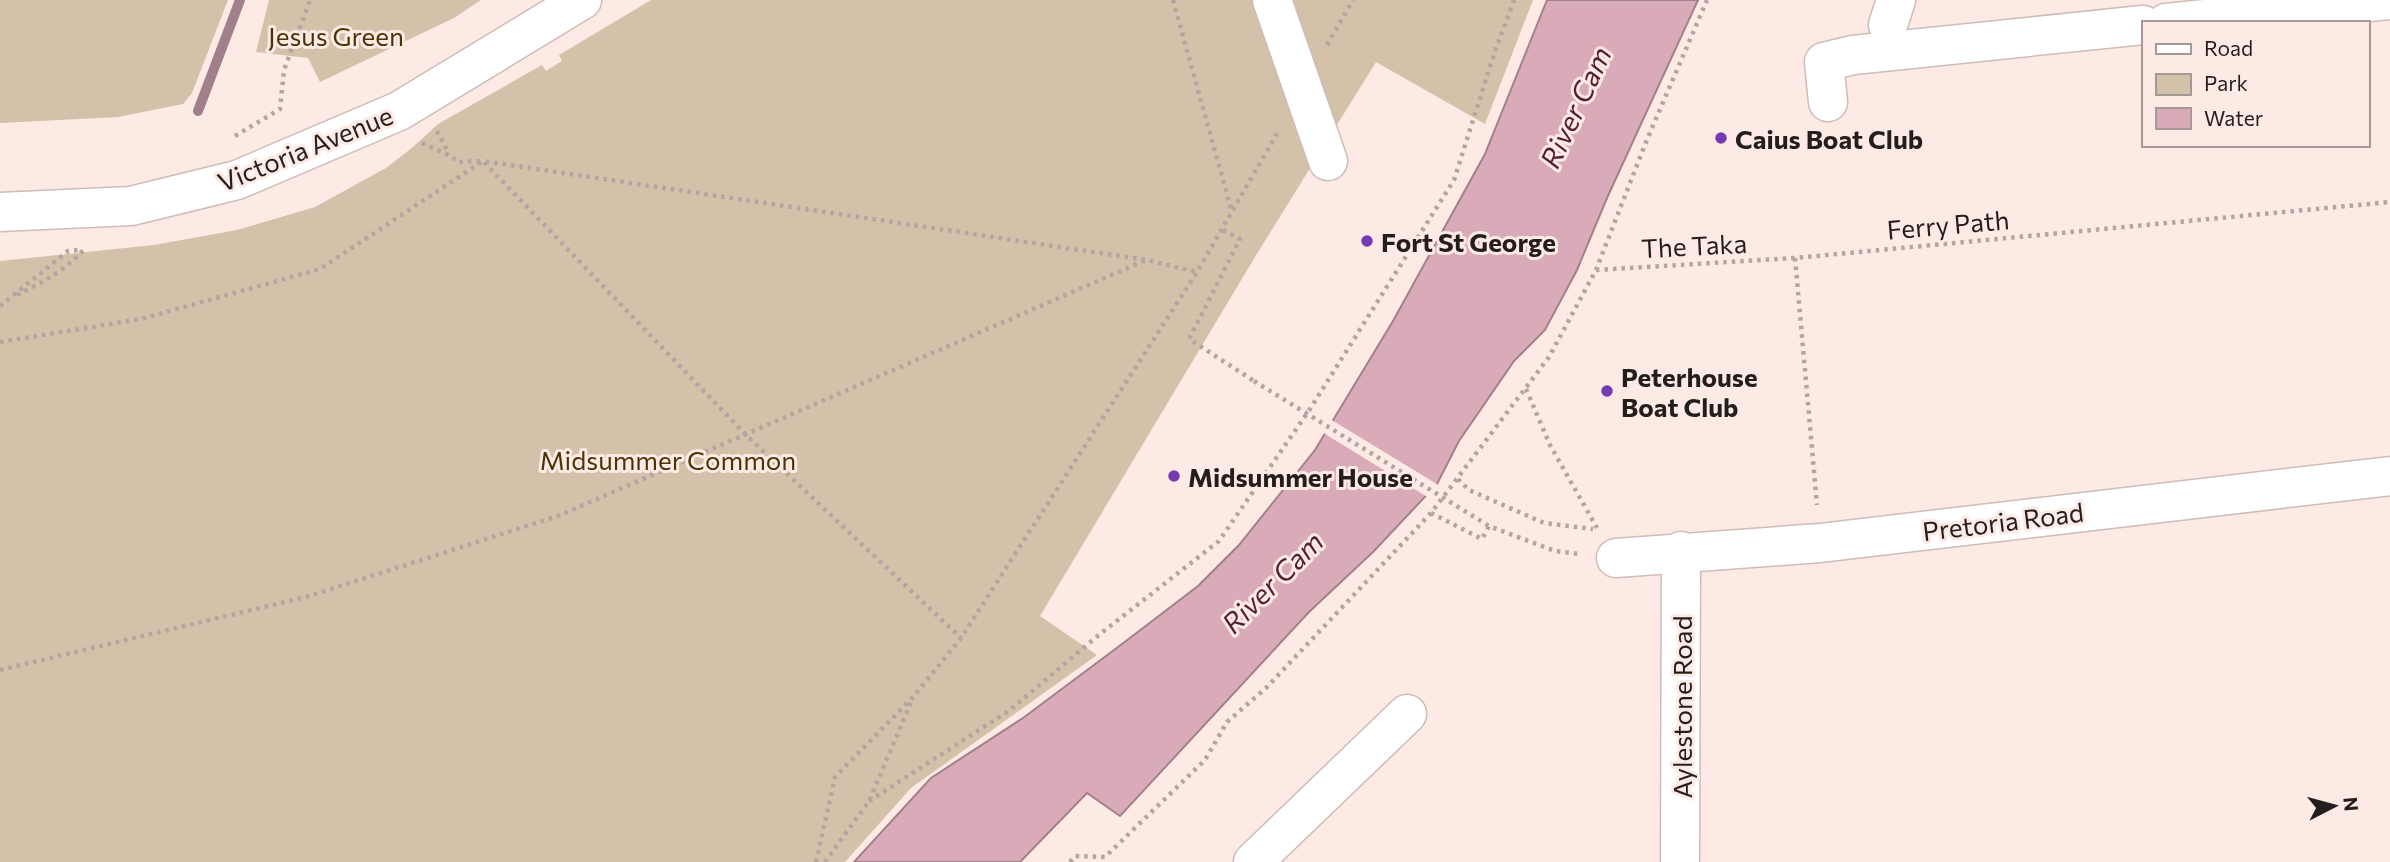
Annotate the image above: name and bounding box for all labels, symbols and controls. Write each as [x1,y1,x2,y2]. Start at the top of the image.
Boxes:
park label: Jesus Green [268,20,404,51]
legend [2142,21,2369,147]
text: Road [2204,35,2253,60]
water label: River Cam [1532,41,1618,173]
text: Park [2204,70,2248,95]
street label: Victoria Avenue [213,99,397,197]
text: Water [2204,105,2263,130]
place label: Caius Boat Club [1735,123,1923,154]
marker: Caius Boat Club [1713,130,1729,146]
street label: Ferry Path [1886,203,2010,245]
place label: Fort St George [1381,226,1556,257]
street label: The Taka [1640,227,1748,263]
marker: Fort St George [1359,233,1375,249]
place label: Peterhouse Boat Club [1621,361,1758,422]
marker: Peterhouse Boat Club [1599,383,1615,399]
park label: Midsummer Common [540,444,796,475]
place label: Midsummer House [1188,461,1413,492]
marker: Midsummer House [1166,468,1182,484]
street label: Pretoria Road [1921,496,2085,546]
water label: River Cam [1214,524,1330,640]
street label: Aylestone Road [1666,616,1697,798]
north arrow [2299,771,2369,841]
text: N [2339,796,2364,812]

